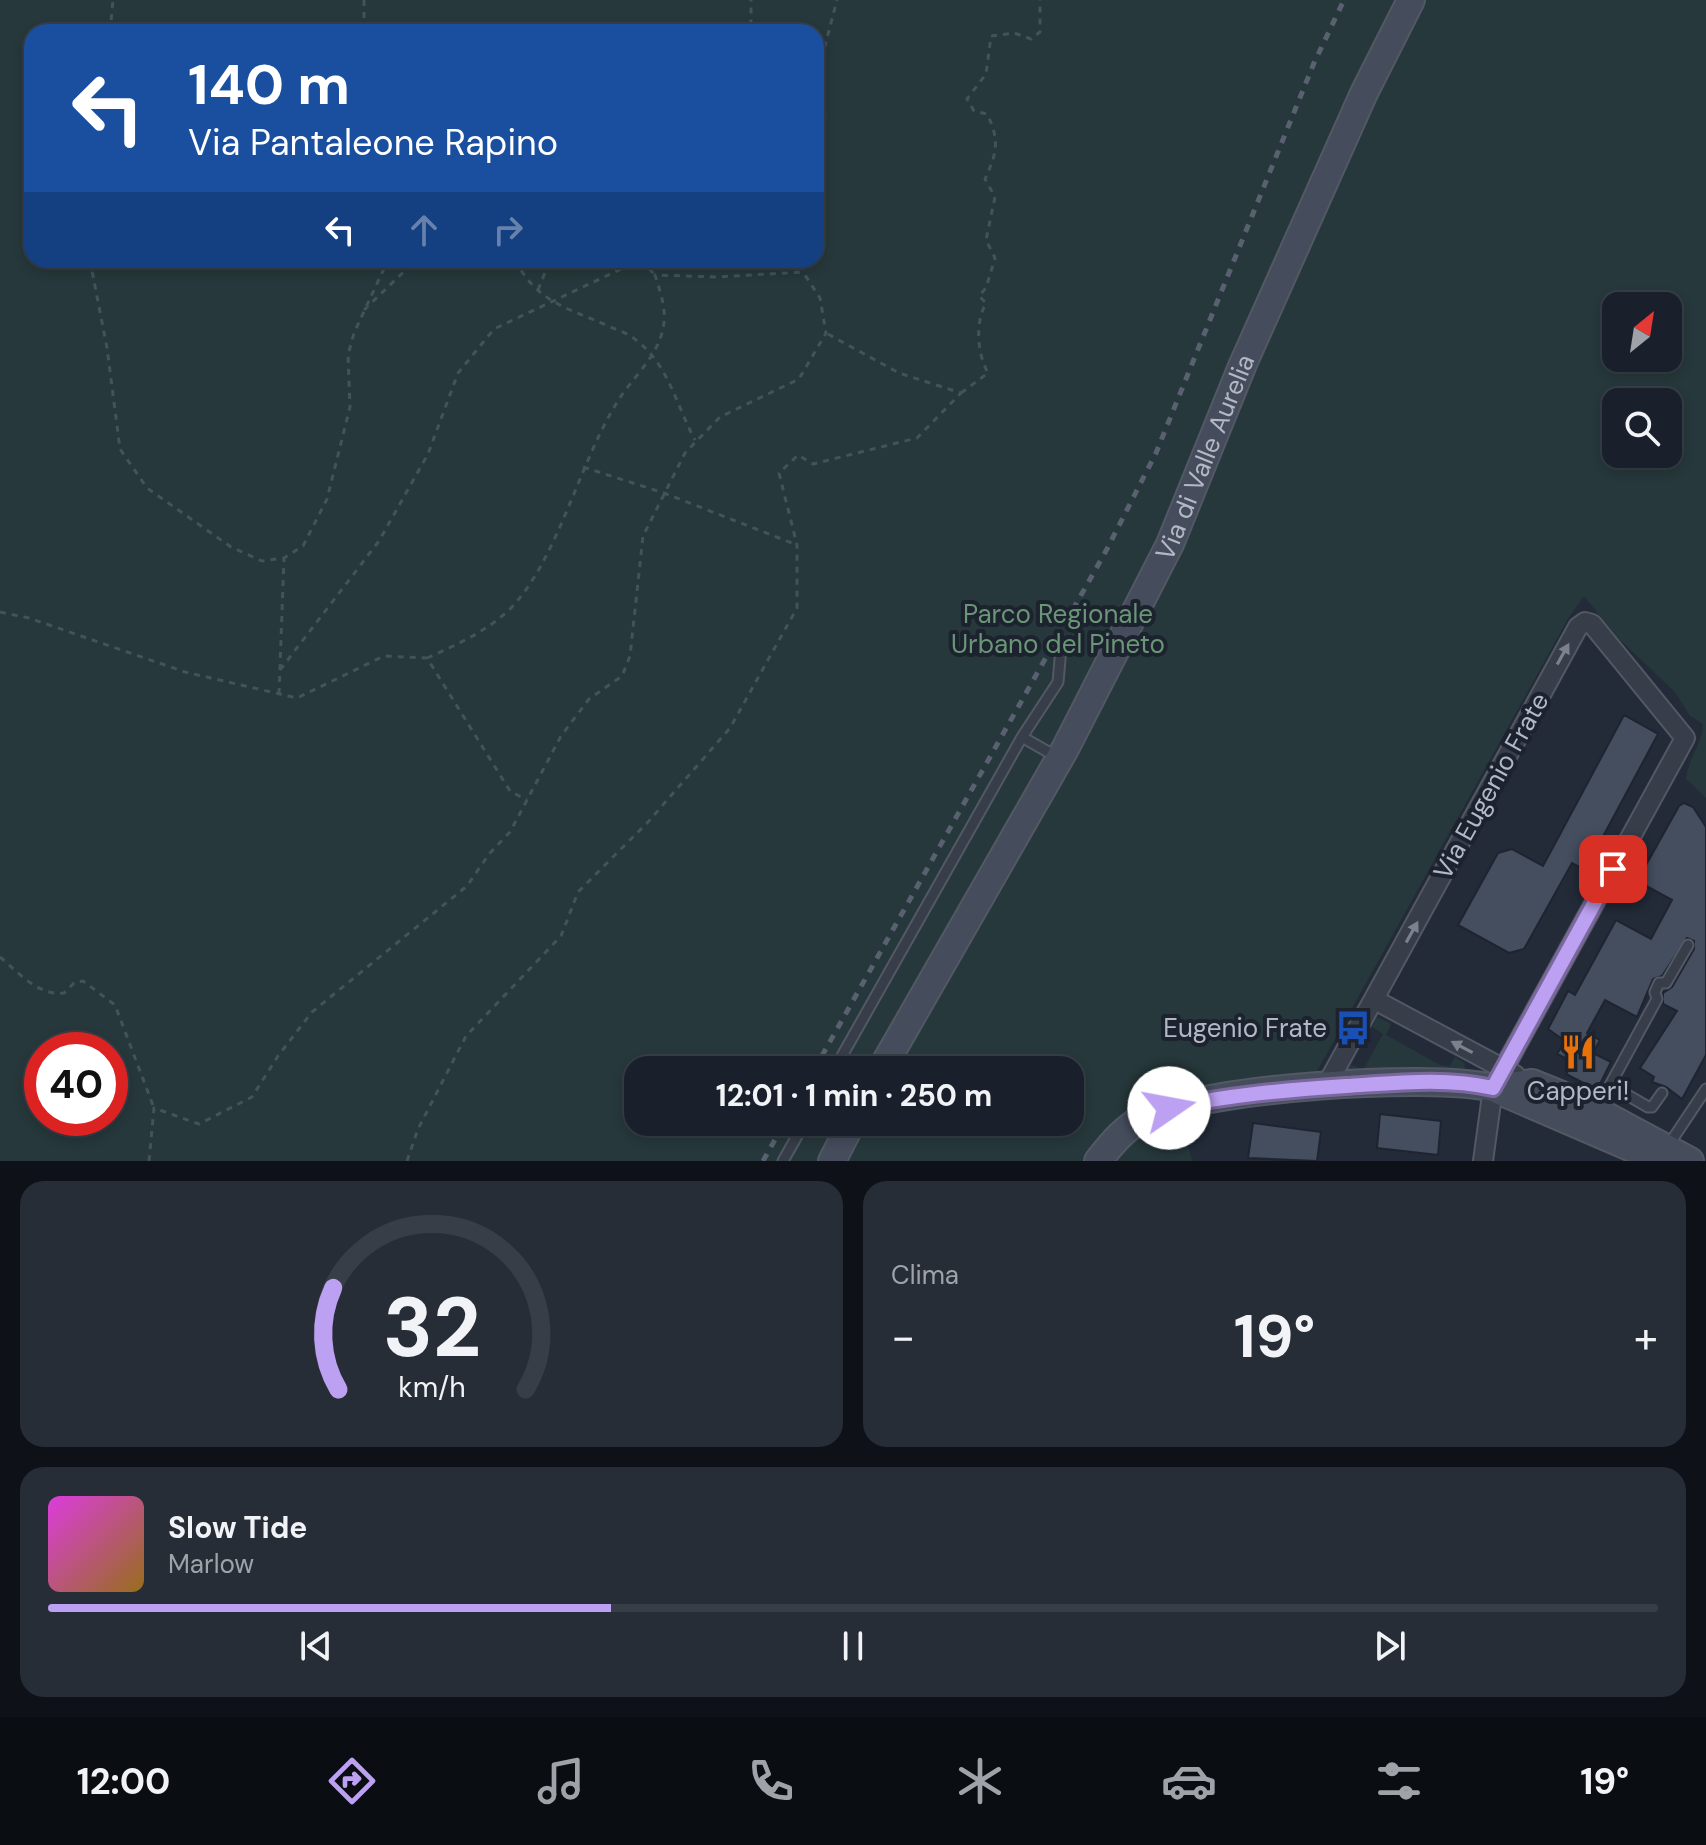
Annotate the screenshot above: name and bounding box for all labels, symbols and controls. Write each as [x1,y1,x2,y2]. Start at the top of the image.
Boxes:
text: 140 m [188,48,350,121]
icon: left [56,56,160,160]
text: Via Pantaleone Rapino [188,119,558,166]
icon: left [318,208,362,252]
icon: ahead [402,208,446,252]
icon: right [486,208,530,252]
north arrow [1602,292,1682,372]
map controls [1602,292,1682,468]
street label: Via di Valle Aurelia [1147,349,1262,566]
button: search [1602,388,1682,468]
park label: Parco Regionale Urbano del Pineto [951,597,1165,661]
one-way arrow [1556,643,1570,665]
street label: Via Eugenio Frate [1426,687,1556,885]
pin [1579,835,1647,903]
icon: arrive [1591,847,1635,891]
one-way arrow [1406,920,1419,943]
bus stop icon: Eugenio Frate [1334,1009,1372,1047]
place label: Eugenio Frate [1163,1011,1327,1045]
speed limit sign: 40 [24,1032,128,1136]
restaurant icon: Capperi! [1559,1033,1597,1071]
one-way arrow [1451,1041,1474,1054]
position arrow [1127,1066,1211,1150]
place label: Capperi! [1527,1074,1629,1108]
text: 12:01 · 1 min · 250 m [716,1076,992,1115]
text: Clima [891,1258,959,1292]
text: 32 [382,1273,481,1382]
text: 19° [1234,1297,1315,1376]
text: − [891,1308,915,1366]
text: + [1634,1308,1658,1366]
text: km/h [398,1369,465,1406]
text: Slow Tide [168,1508,307,1547]
text: Marlow [168,1547,254,1581]
icon: previous [294,1624,338,1668]
icon: pause [831,1624,875,1668]
icon: next [1368,1624,1412,1668]
icon: directions [324,1753,380,1809]
icon: music [533,1753,589,1809]
icon: phone [743,1753,799,1809]
icon: climate [952,1753,1008,1809]
icon: car [1161,1753,1217,1809]
icon: filters [1371,1753,1427,1809]
text: 12:00 [77,1758,170,1805]
text: 19° [1580,1758,1629,1805]

